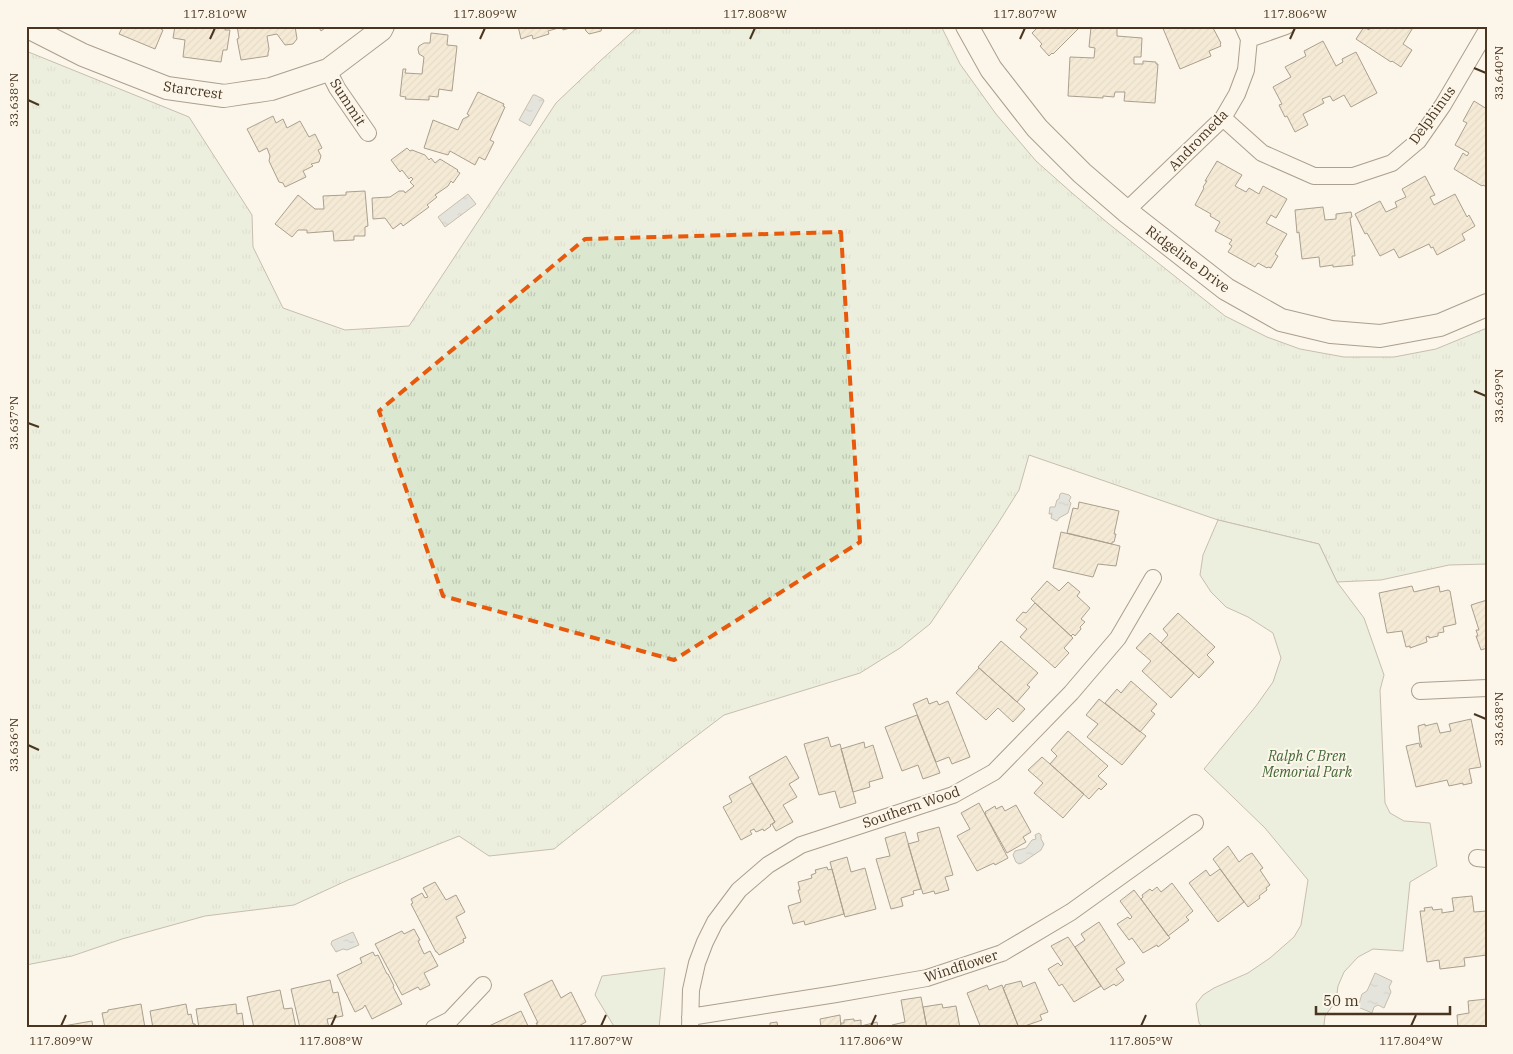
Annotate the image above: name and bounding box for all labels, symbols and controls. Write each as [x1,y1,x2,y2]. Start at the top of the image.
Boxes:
text: 117.810°W [183,6,247,21]
text: 117.809°W [453,6,517,21]
text: 117.808°W [723,6,787,21]
text: 117.807°W [993,6,1057,21]
text: 117.806°W [1263,6,1327,21]
text: 33.640°N [1491,46,1506,100]
text: 33.638°N [6,73,21,127]
street label: Summit [326,75,370,129]
street label: Starcrest [162,77,224,103]
street label: Delphinus [1405,82,1459,148]
street label: Andromeda [1164,105,1232,174]
street label: Ridgeline Drive [1142,221,1234,297]
text: 33.639°N [1491,369,1506,423]
text: 33.637°N [6,396,21,450]
text: 33.638°N [1491,692,1506,746]
text: 33.636°N [6,718,21,772]
park label: Ralph C Bren Memorial Park [1261,747,1353,781]
street label: Southern Wood [860,782,963,832]
street label: Windflower [922,945,1001,986]
scale bar [1316,984,1449,1016]
text: 50 m [1323,991,1359,1010]
text: 117.809°W [29,1033,93,1048]
text: 117.808°W [299,1033,363,1048]
text: 117.807°W [569,1033,633,1048]
text: 117.806°W [839,1033,903,1048]
text: 117.805°W [1109,1033,1173,1048]
text: 117.804°W [1379,1033,1443,1048]

